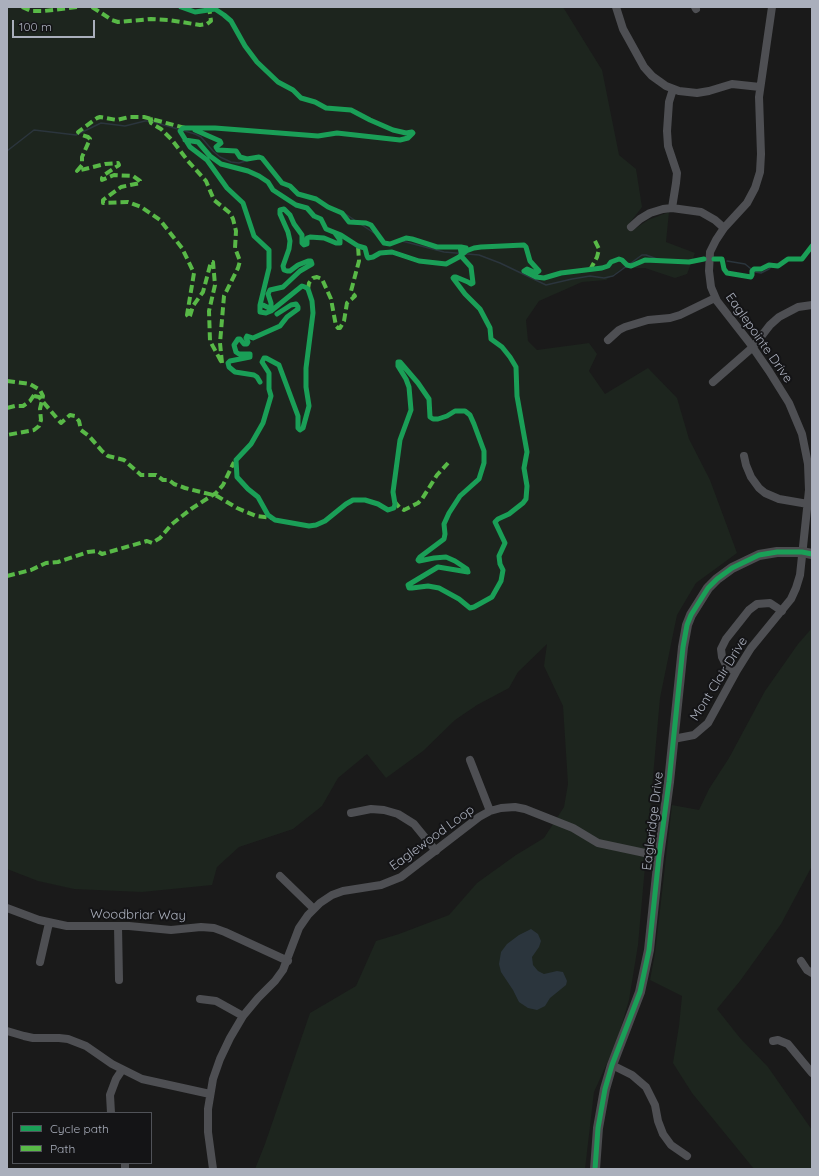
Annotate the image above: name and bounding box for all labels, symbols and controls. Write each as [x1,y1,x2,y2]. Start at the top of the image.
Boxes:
scale bar [14,12,97,38]
text: 100 m [19,19,52,34]
street label: Eaglepointe Drive [722,290,796,386]
street label: Mont Clair Drive [687,634,751,724]
street label: Eagleridge Drive [639,771,667,871]
street label: Eaglewood Loop [387,802,477,874]
street label: Woodbriar Way [90,906,186,924]
legend [12,1112,152,1164]
text: Cycle path [50,1121,109,1136]
text: Path [50,1141,75,1156]

